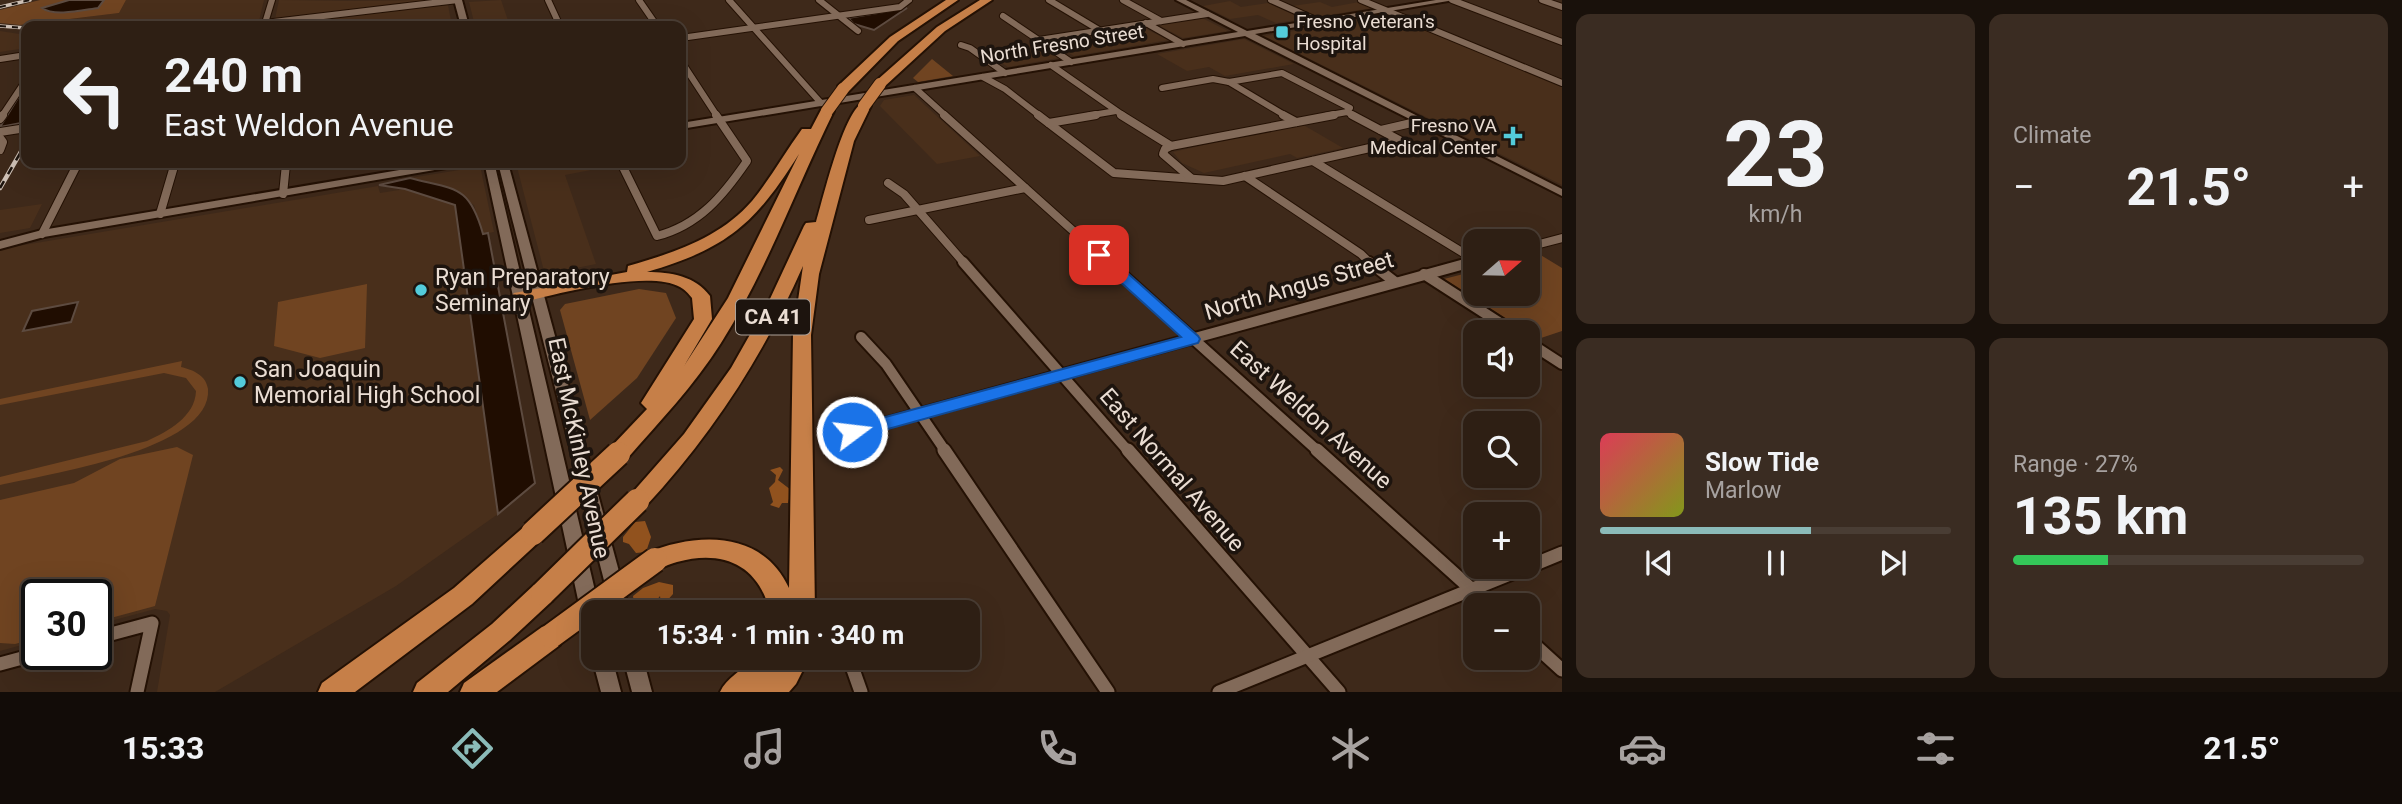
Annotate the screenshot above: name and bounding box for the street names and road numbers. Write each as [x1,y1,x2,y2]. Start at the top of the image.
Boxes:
street label: North Fresno Street [979,20,1145,68]
street label: North Angus Street [1201,246,1397,326]
road number: CA 41 [736,300,810,334]
street label: East McKinley Avenue [542,335,616,561]
street label: East Weldon Avenue [1225,335,1397,495]
street label: East Normal Avenue [1094,383,1250,557]

